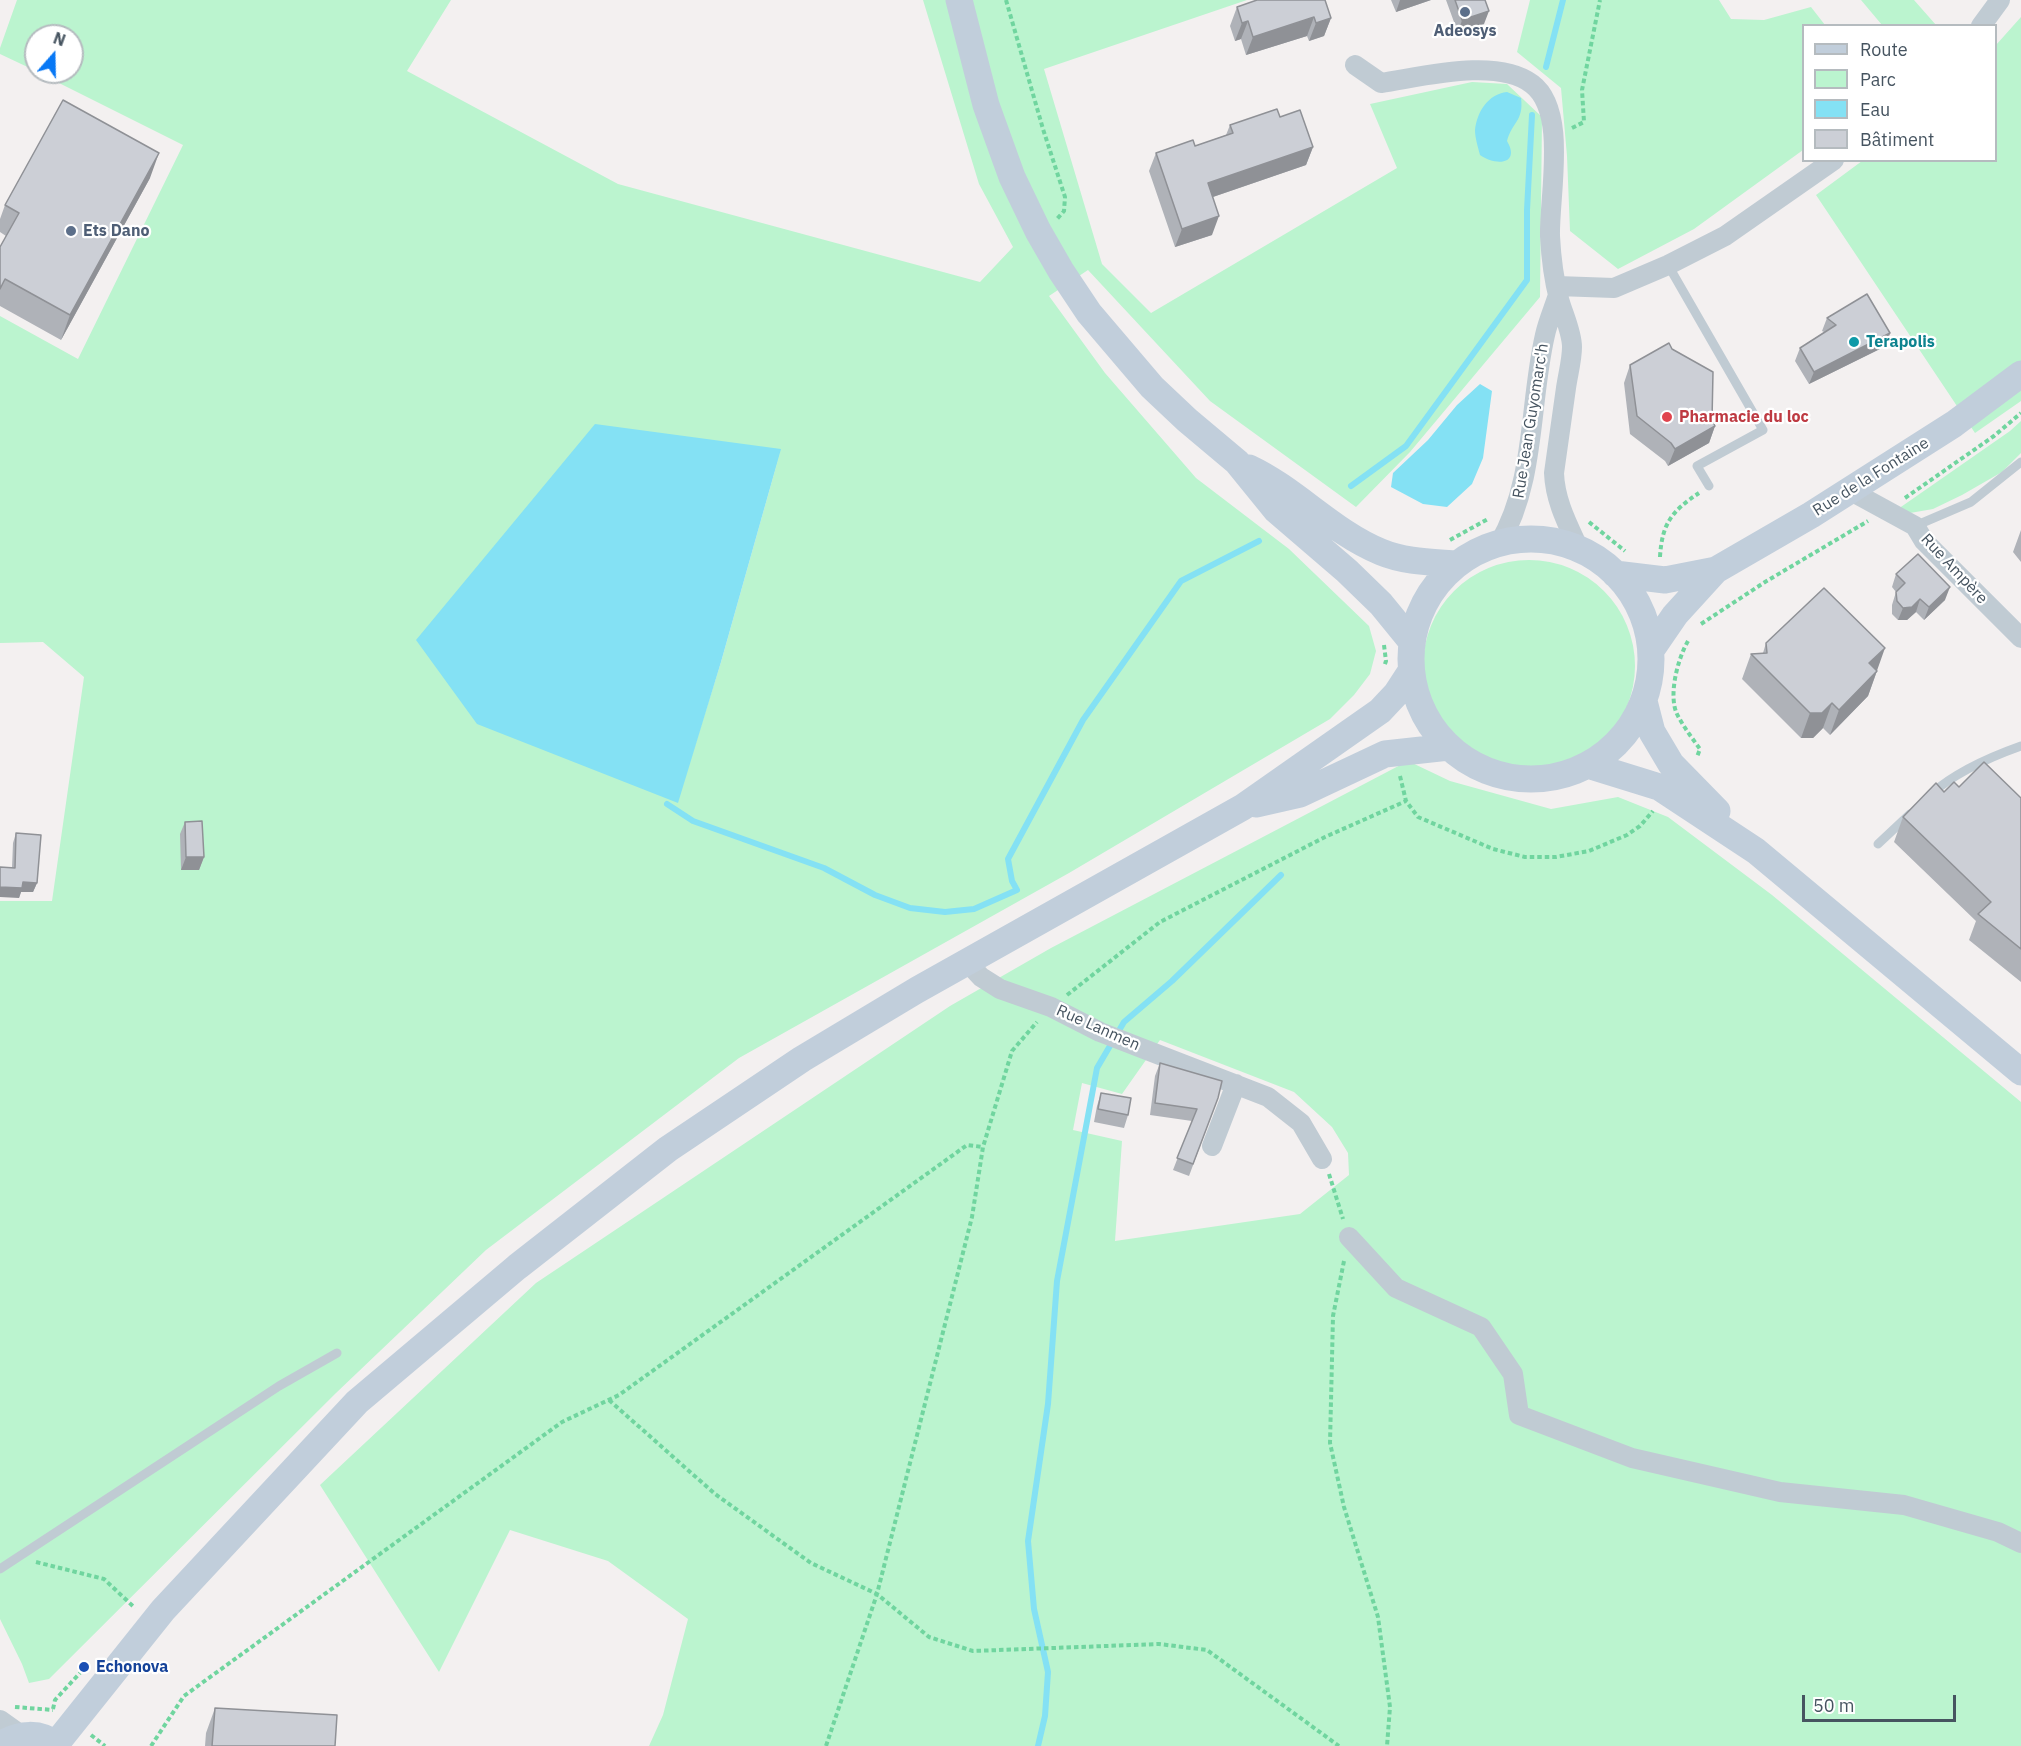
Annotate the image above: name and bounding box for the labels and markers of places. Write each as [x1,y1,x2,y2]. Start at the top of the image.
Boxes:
marker: Adeosys [1458,5,1472,19]
place label: Adeosys [1433,21,1497,41]
place label: Ets Dano [83,221,149,241]
marker: Ets Dano [64,224,78,238]
place label: Terapolis [1866,332,1935,352]
marker: Terapolis [1847,335,1861,349]
place label: Pharmacie du loc [1679,407,1809,427]
marker: Pharmacie du loc [1660,410,1674,424]
place label: Echonova [96,1657,168,1677]
marker: Echonova [77,1660,91,1674]

